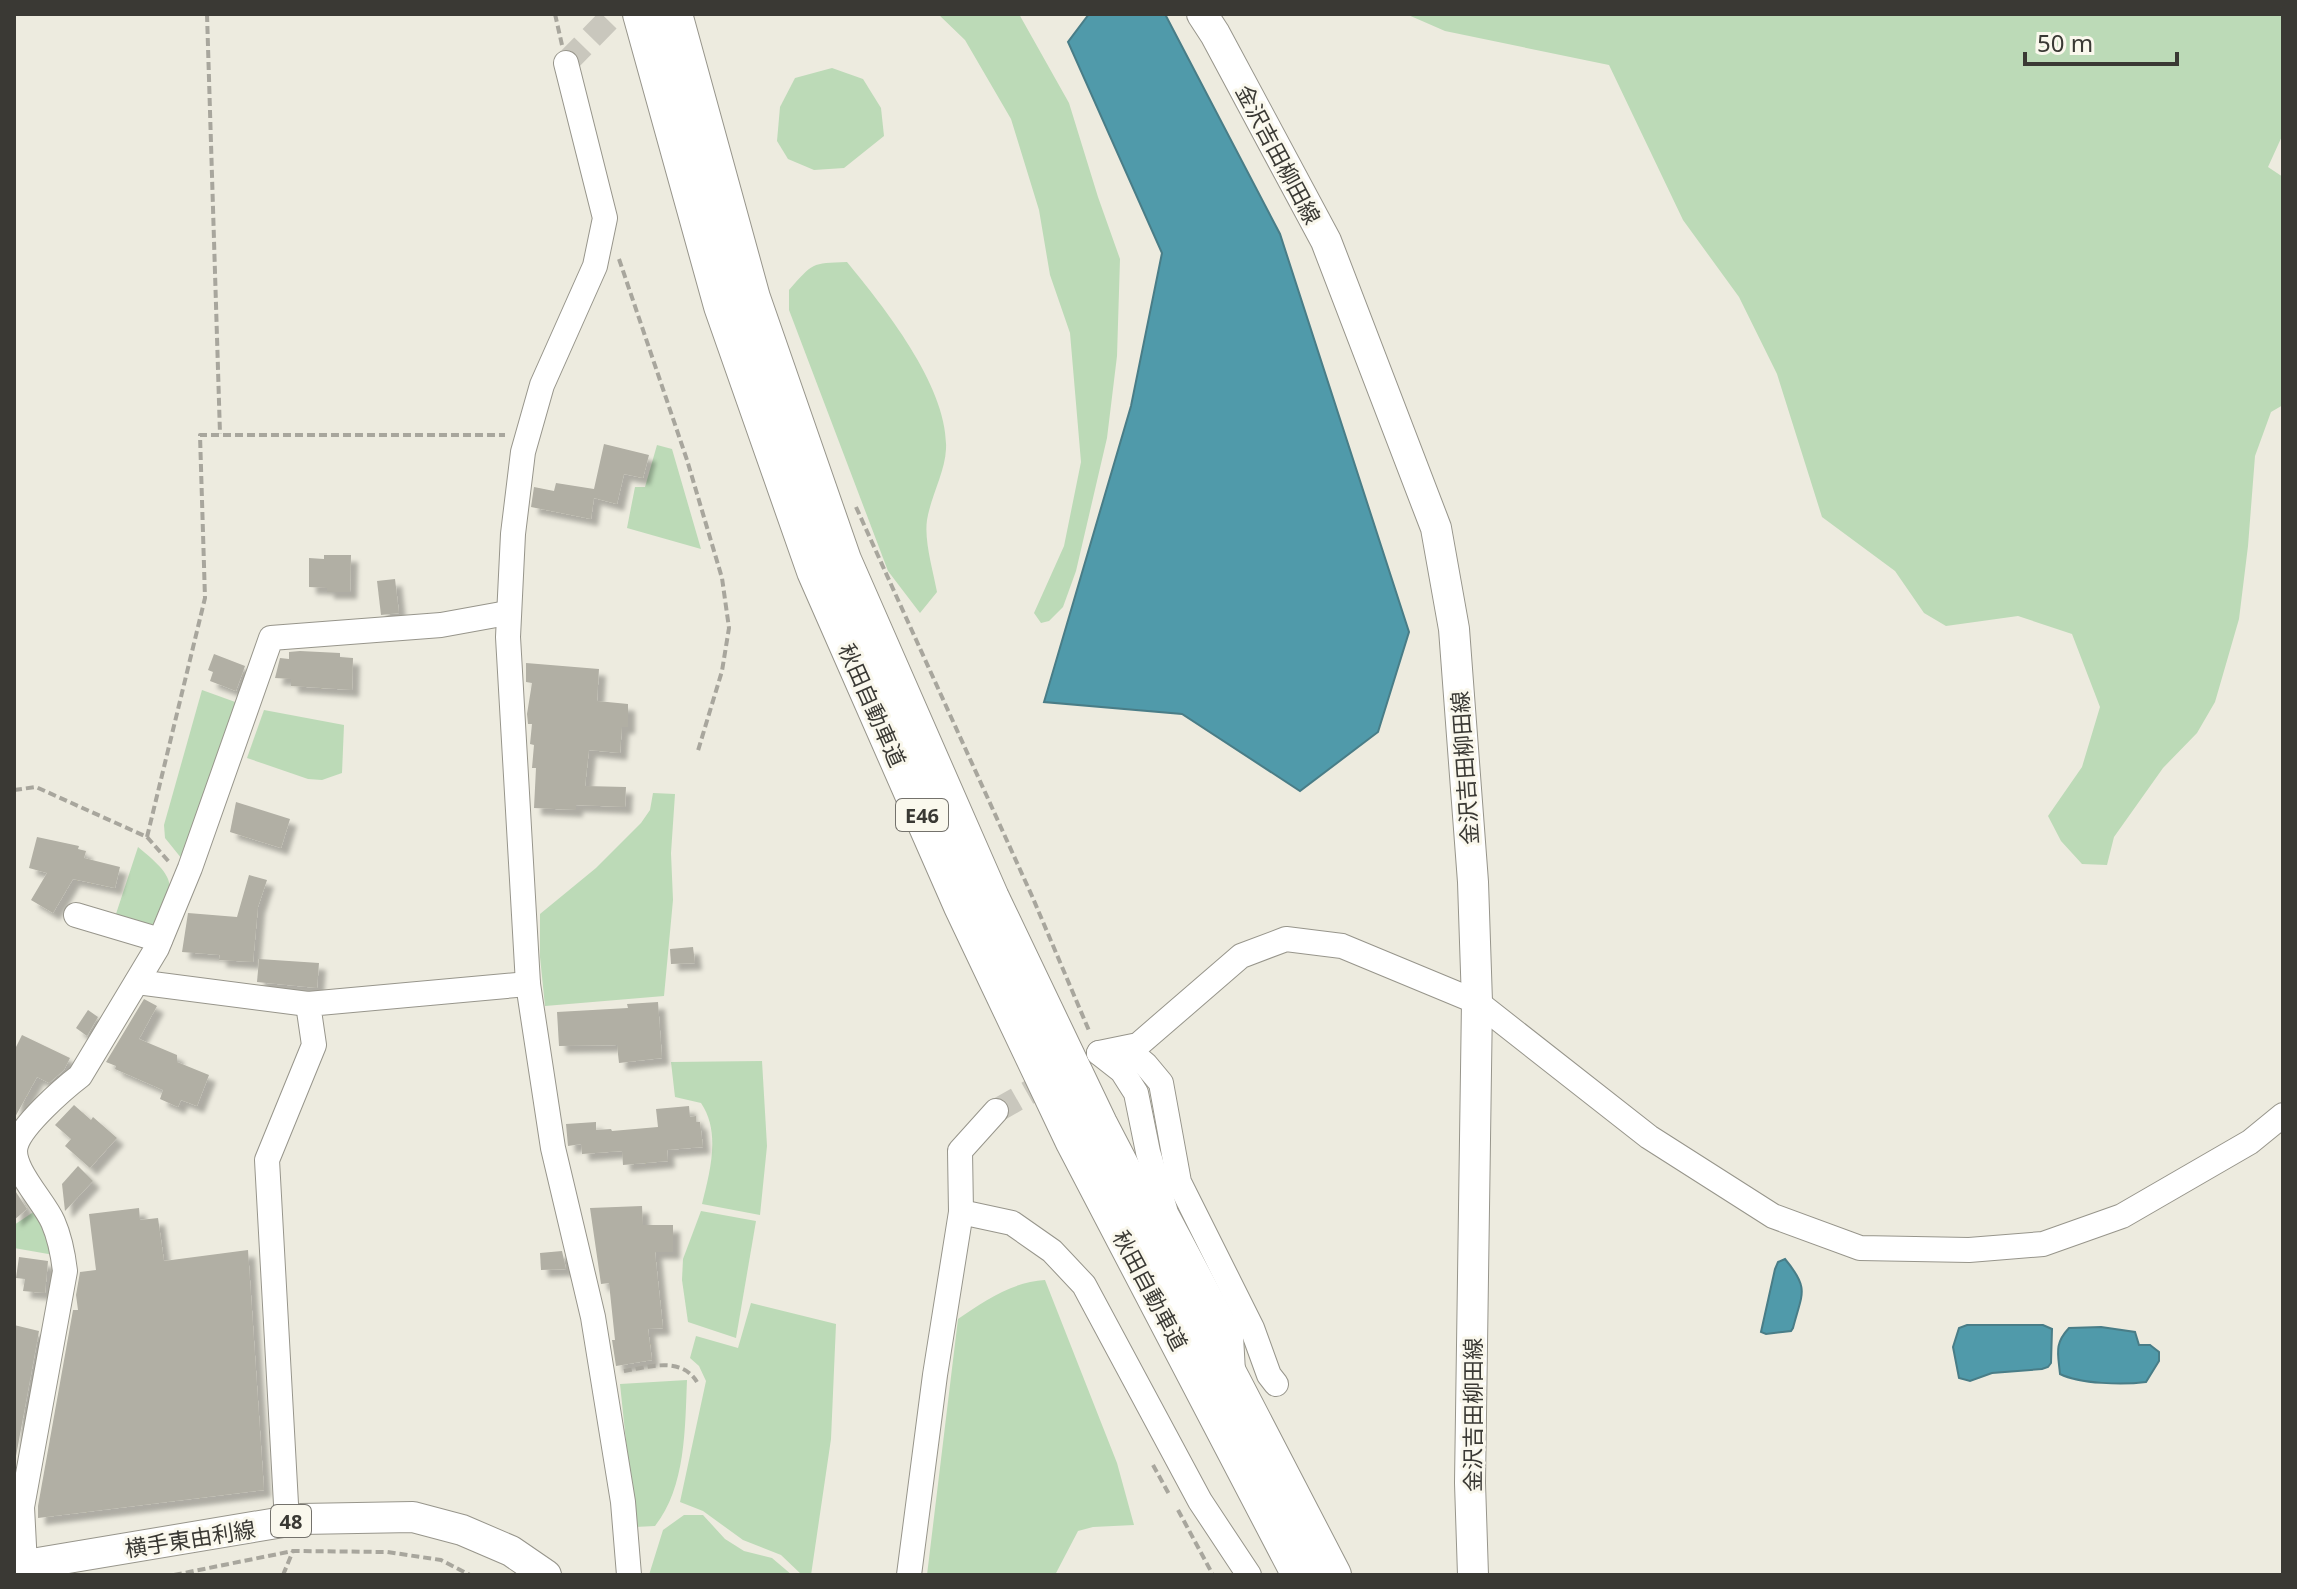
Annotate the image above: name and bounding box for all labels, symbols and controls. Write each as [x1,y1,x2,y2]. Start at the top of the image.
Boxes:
scale bar [2025,16,2177,66]
text: 50 m [2037,26,2093,59]
street label: 金沢吉田柳田線 [1230,79,1328,229]
street label: 秋田自動車道 [832,639,914,771]
street label: 金沢吉田柳田線 [1444,690,1484,846]
road number: E46 [896,799,948,831]
street label: 秋田自動車道 [1107,1225,1195,1355]
street label: 金沢吉田柳田線 [1457,1338,1487,1492]
road number: 48 [271,1505,311,1537]
street label: 横手東由利線 [122,1513,258,1563]

